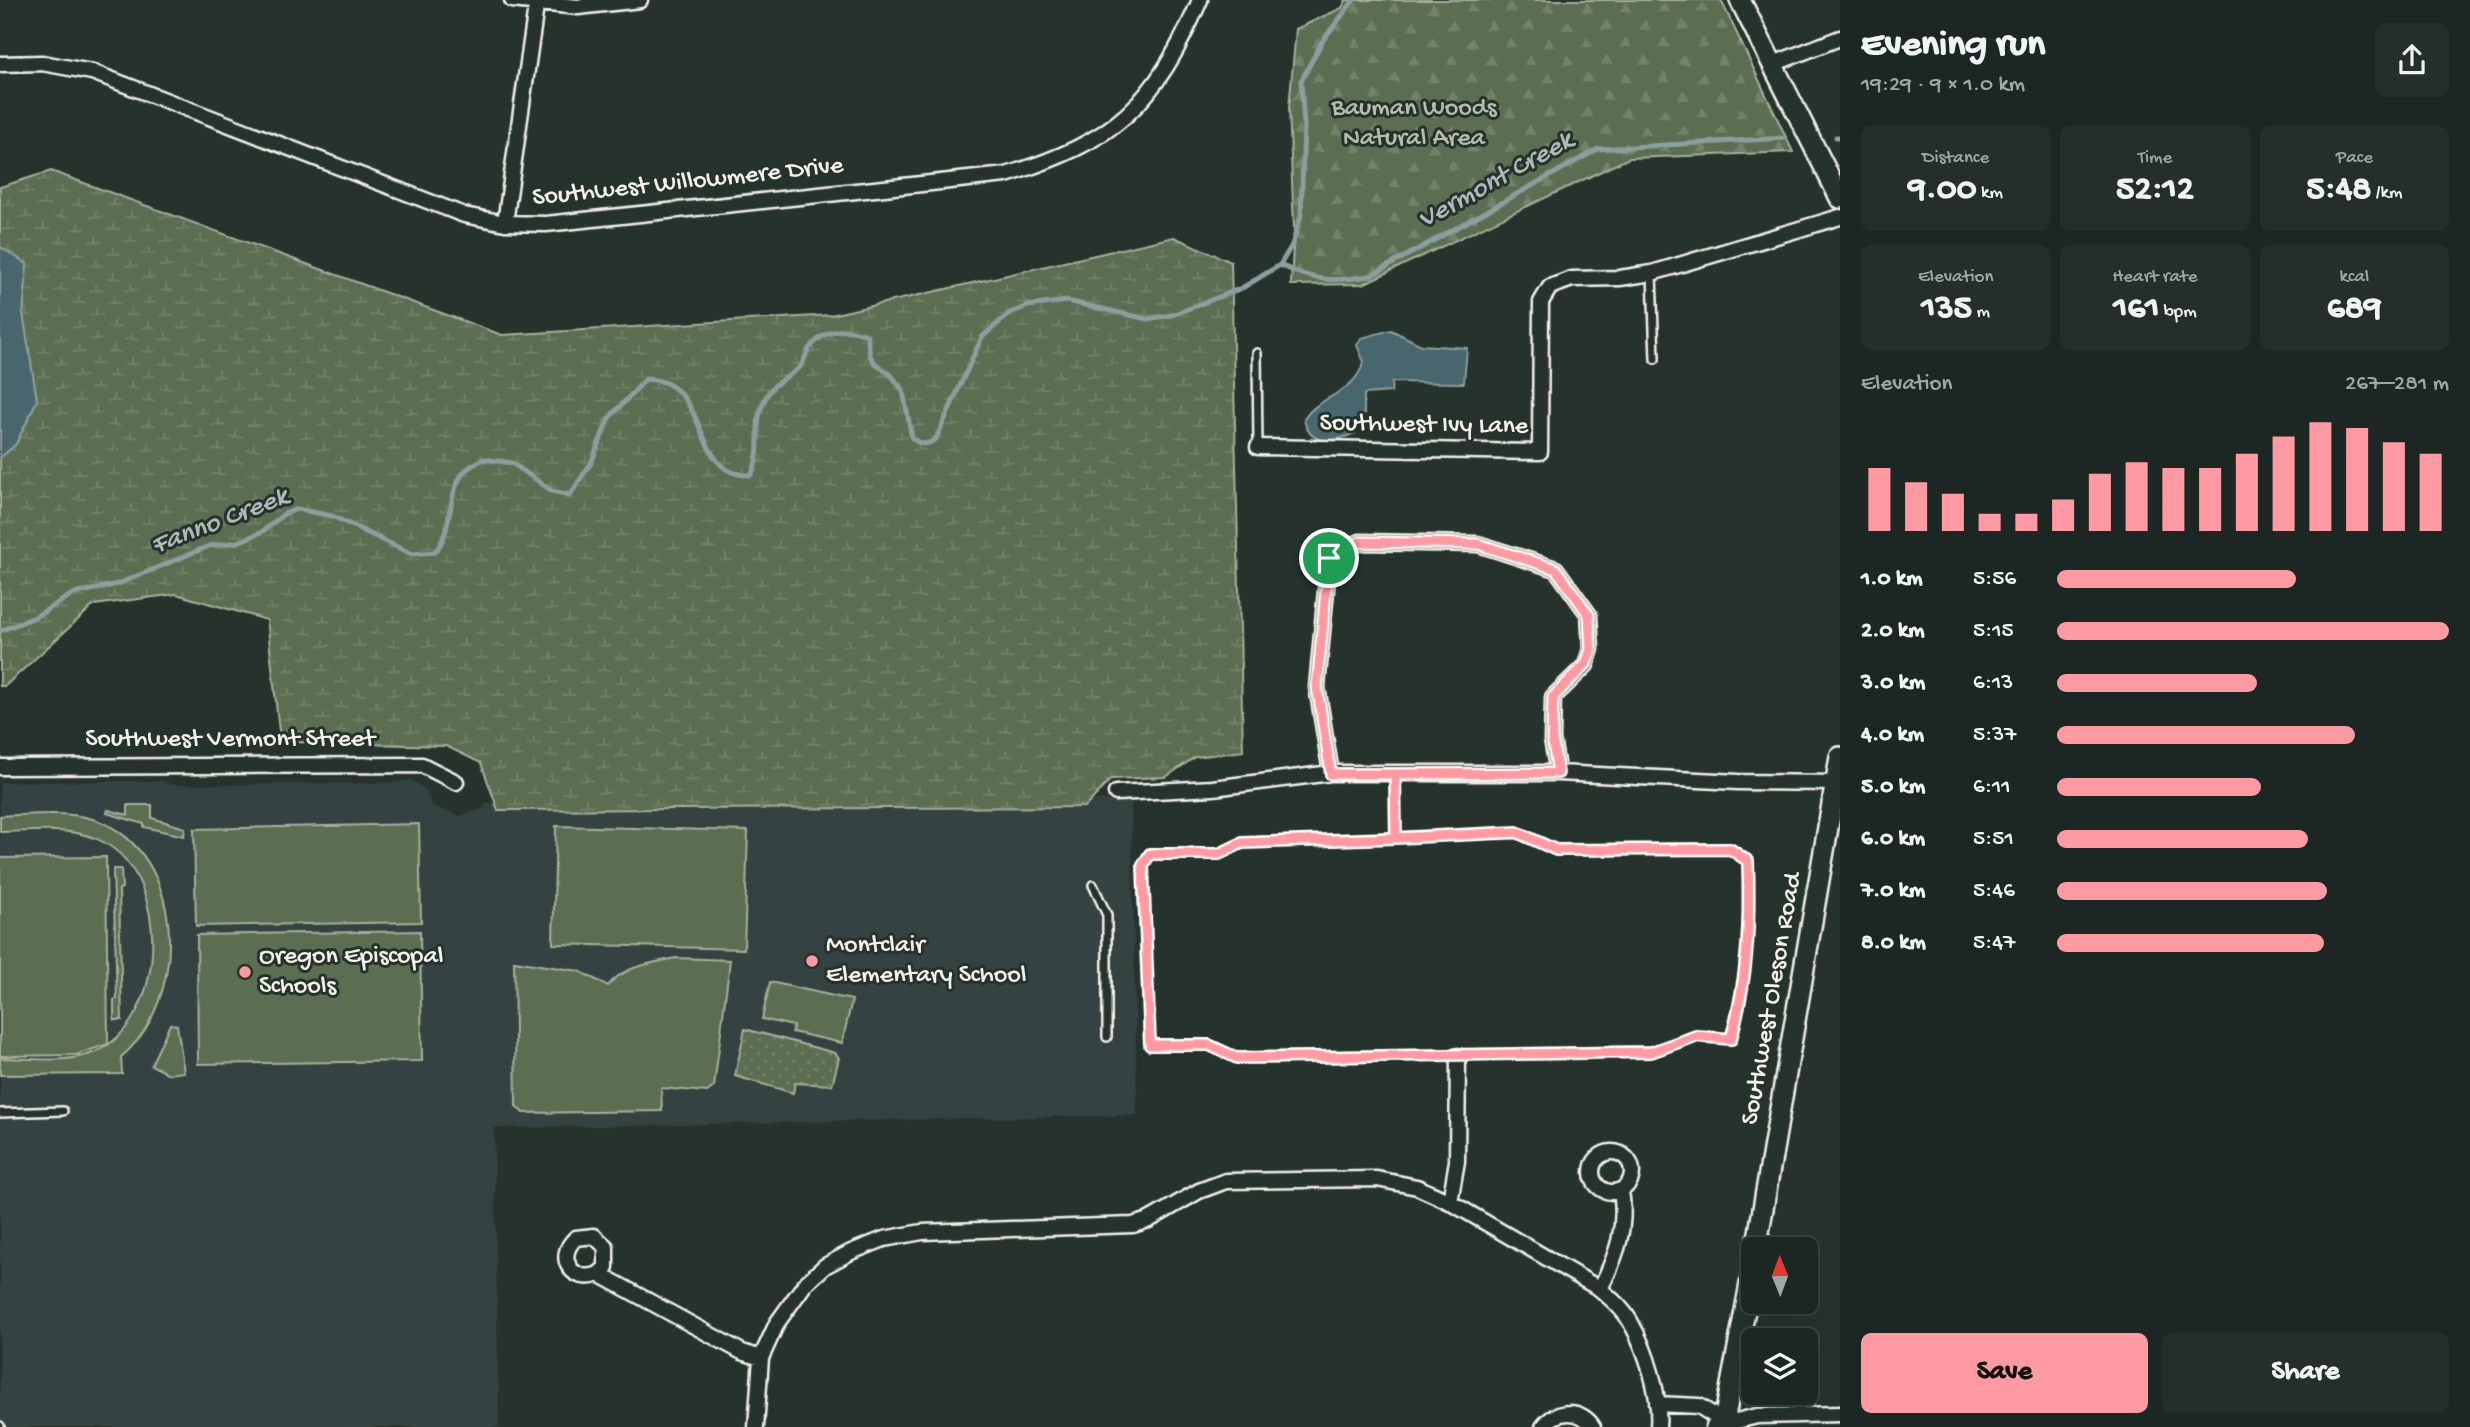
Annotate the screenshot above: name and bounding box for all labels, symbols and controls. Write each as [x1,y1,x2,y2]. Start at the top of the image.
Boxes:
button: share [2375,23,2449,97]
text: Evening run [1861,24,2045,68]
text: 19:29 · 9 × 1.0 km [1861,72,2025,99]
park label: Bauman Woods Natural Area [1330,94,1498,155]
water label: Vermont Creek [1413,124,1581,237]
text: Distance [1922,147,1989,170]
text: Time [2138,147,2172,170]
text: Pace [2336,147,2373,170]
street label: Southwest Willowmere Drive [531,151,846,215]
text: 9.00 [1908,170,1977,211]
text: 52:12 [2116,170,2194,211]
text: 5:48 [2306,170,2371,211]
text: km [1977,182,2003,205]
text: /km [2371,182,2402,205]
text: Elevation [1918,266,1993,289]
text: Heart rate [2112,266,2198,289]
text: kcal [2339,266,2369,289]
text: 135 [1921,289,1972,330]
text: 161 [2113,289,2159,330]
text: 689 [2327,289,2382,330]
text: m [1972,301,1990,324]
text: bpm [2159,301,2197,324]
text: Elevation [1861,371,1952,398]
text: 267–281 m [2345,371,2449,398]
street label: Southwest Ivy Lane [1319,409,1529,443]
water label: Fanno Creek [147,480,296,563]
pin [1299,528,1359,588]
icon: arrive [1310,539,1348,577]
text: 1.0 km [1861,566,1923,593]
text: 5:56 [1973,566,2016,593]
text: 2.0 km [1861,618,1925,645]
text: 5:15 [1973,618,2014,645]
text: 3.0 km [1861,670,1925,697]
text: 6:13 [1973,670,2013,697]
text: 4.0 km [1861,722,1924,749]
text: 5:37 [1973,722,2016,749]
street label: Southwest Vermont Street [85,725,377,756]
text: 5.0 km [1861,774,1925,801]
text: 6:11 [1973,774,2010,801]
text: 6.0 km [1861,826,1925,853]
text: 5:51 [1973,826,2014,853]
street label: Southwest Oleson Road [1736,869,1811,1127]
text: 7.0 km [1861,878,1925,905]
text: 5:46 [1973,878,2015,905]
text: 8.0 km [1861,930,1926,957]
text: 5:47 [1973,930,2015,957]
place label: Montclair Elementary School [826,931,1026,992]
place label: Oregon Episcopal Schools [259,942,444,1003]
marker: Montclair Elementary School [804,953,820,969]
marker: Oregon Episcopal Schools [237,964,253,980]
north arrow [1741,1237,1818,1314]
map controls [1741,1237,1818,1405]
button: layers [1741,1328,1818,1405]
button: Save [1861,1333,2148,1413]
button: Share [2162,1333,2449,1413]

